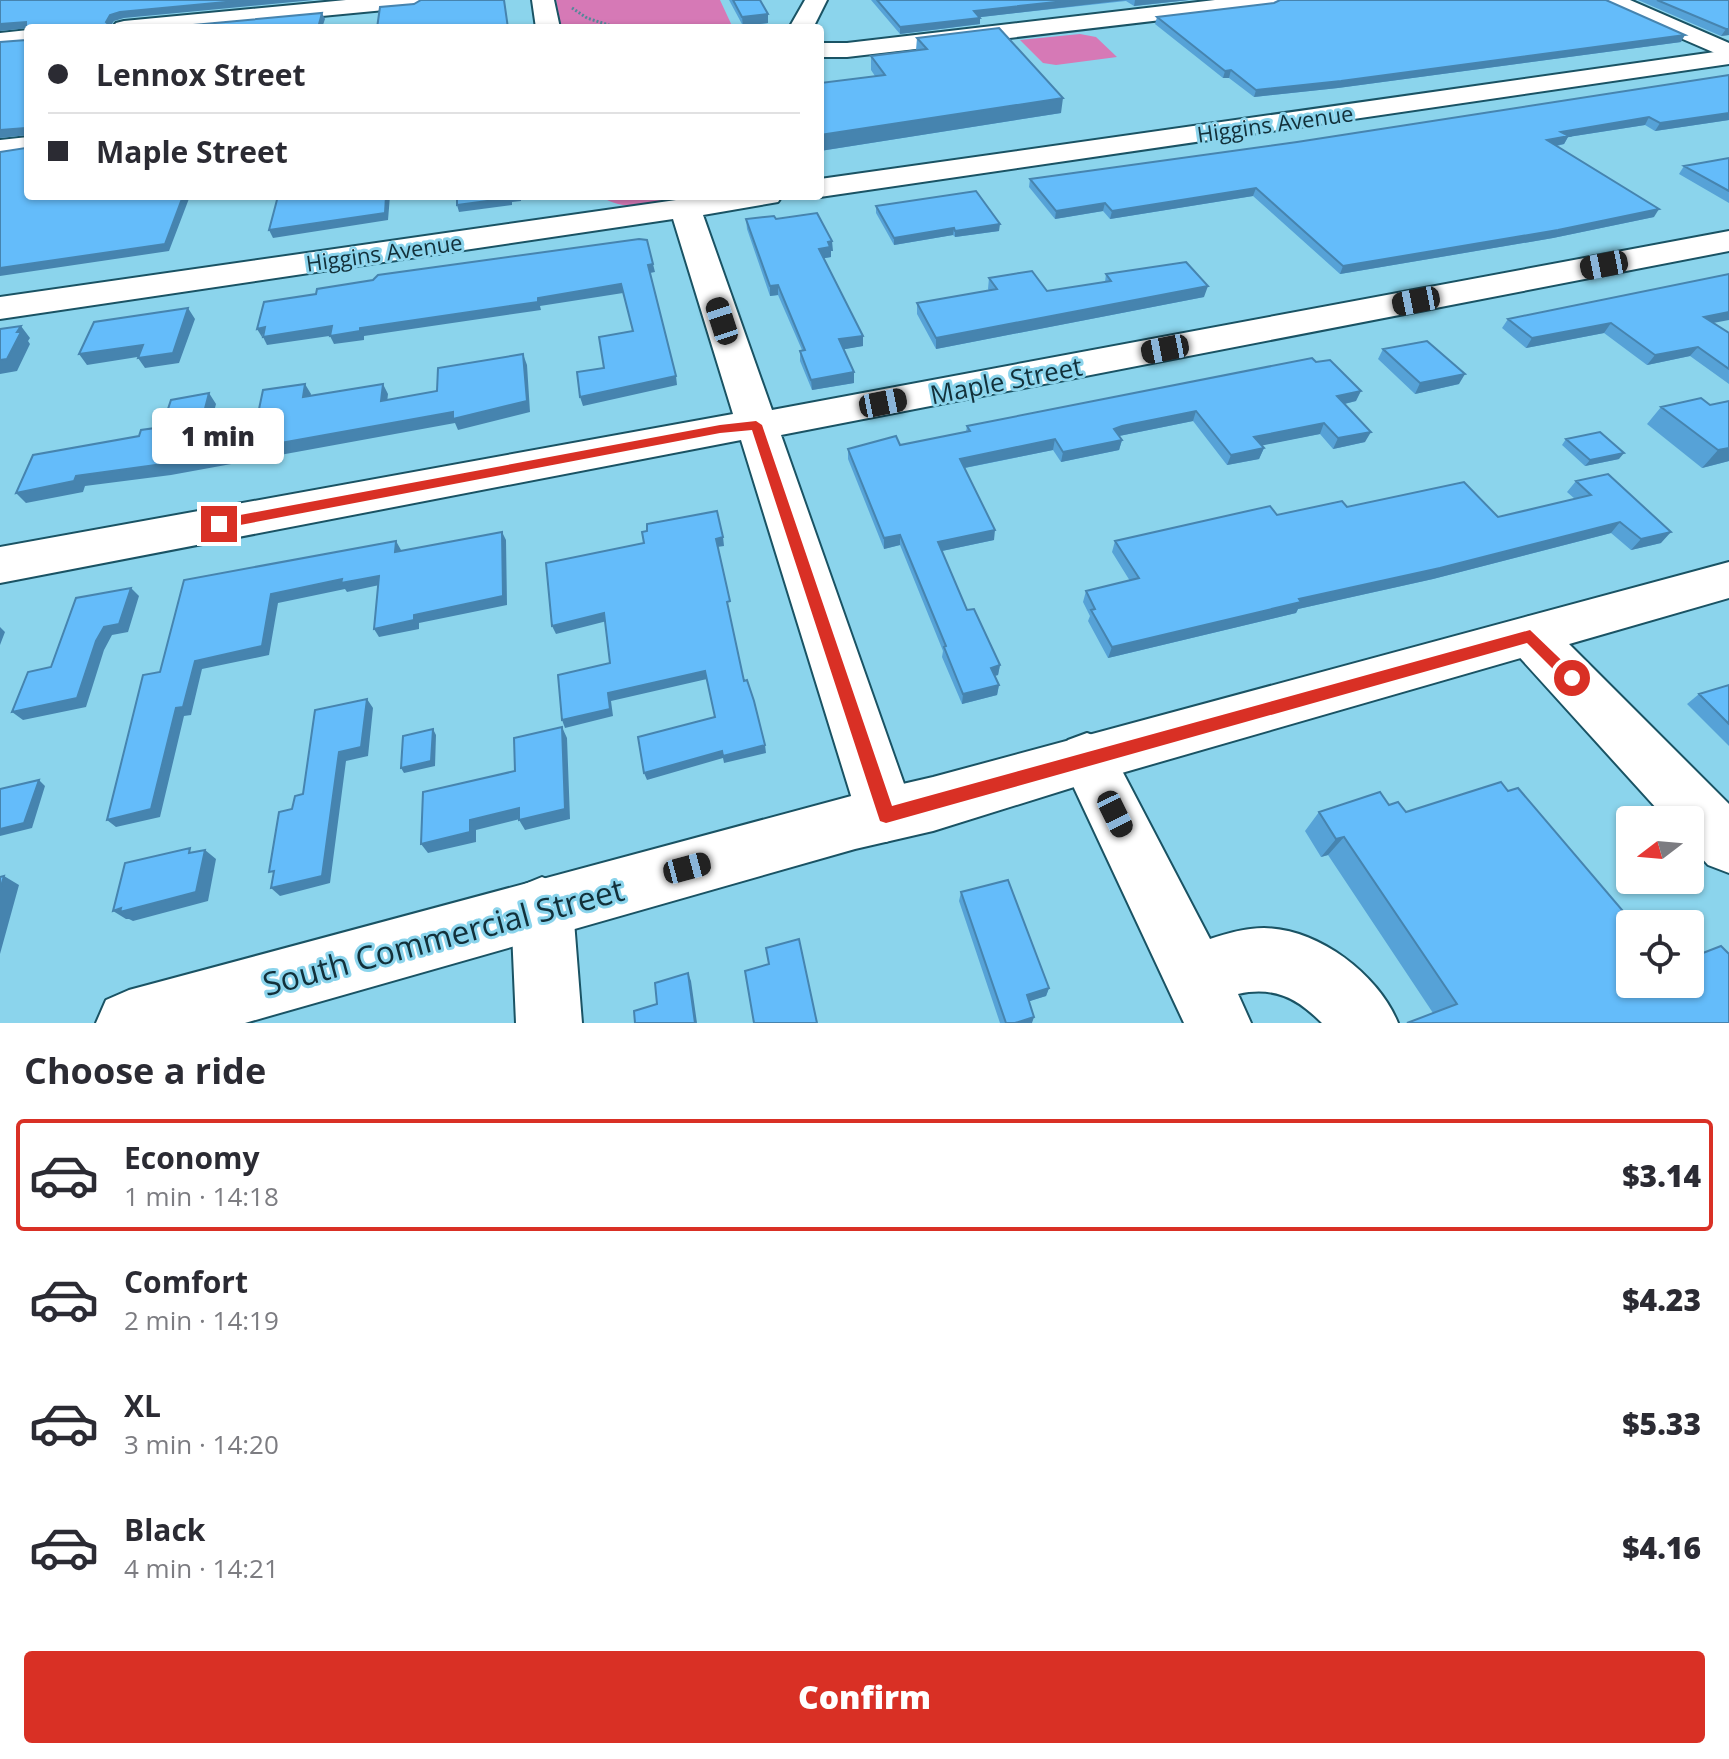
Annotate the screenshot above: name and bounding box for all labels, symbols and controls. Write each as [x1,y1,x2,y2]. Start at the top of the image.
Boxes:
text: Lennox Street [96,54,305,95]
street label: Higgins Avenue [1195,97,1355,149]
text: Maple Street [96,131,288,172]
street label: Higgins Avenue [304,226,464,278]
car [1578,249,1630,281]
car [1390,285,1442,317]
car [703,294,741,348]
car [1139,333,1191,365]
street label: Maple Street [927,348,1085,412]
car [857,387,909,419]
callout: 1 min [153,408,285,464]
text: 1 min [181,418,255,454]
route end [201,506,237,542]
route start [1554,660,1590,696]
car [1094,787,1136,841]
north arrow [1616,806,1704,894]
map controls [1616,806,1704,998]
car [661,850,713,886]
street label: South Commercial Street [258,867,628,1005]
button: locate [1616,910,1704,998]
text: Choose a ride [24,1046,266,1095]
text: Economy [124,1137,260,1178]
icon: car [28,1139,100,1211]
text: $3.14 [1622,1155,1701,1196]
text: 1 min · 14:18 [124,1178,279,1214]
text: Comfort [124,1261,248,1302]
icon: car [28,1263,100,1335]
text: $4.23 [1622,1279,1701,1320]
text: 2 min · 14:19 [124,1302,279,1338]
text: XL [124,1385,161,1426]
icon: car [28,1387,100,1459]
text: $5.33 [1622,1403,1701,1444]
text: 3 min · 14:20 [124,1426,279,1462]
text: Black [124,1509,205,1550]
icon: car [28,1511,100,1583]
text: $4.16 [1622,1527,1701,1568]
text: 4 min · 14:21 [124,1550,279,1586]
button: Confirm [24,1651,1705,1743]

